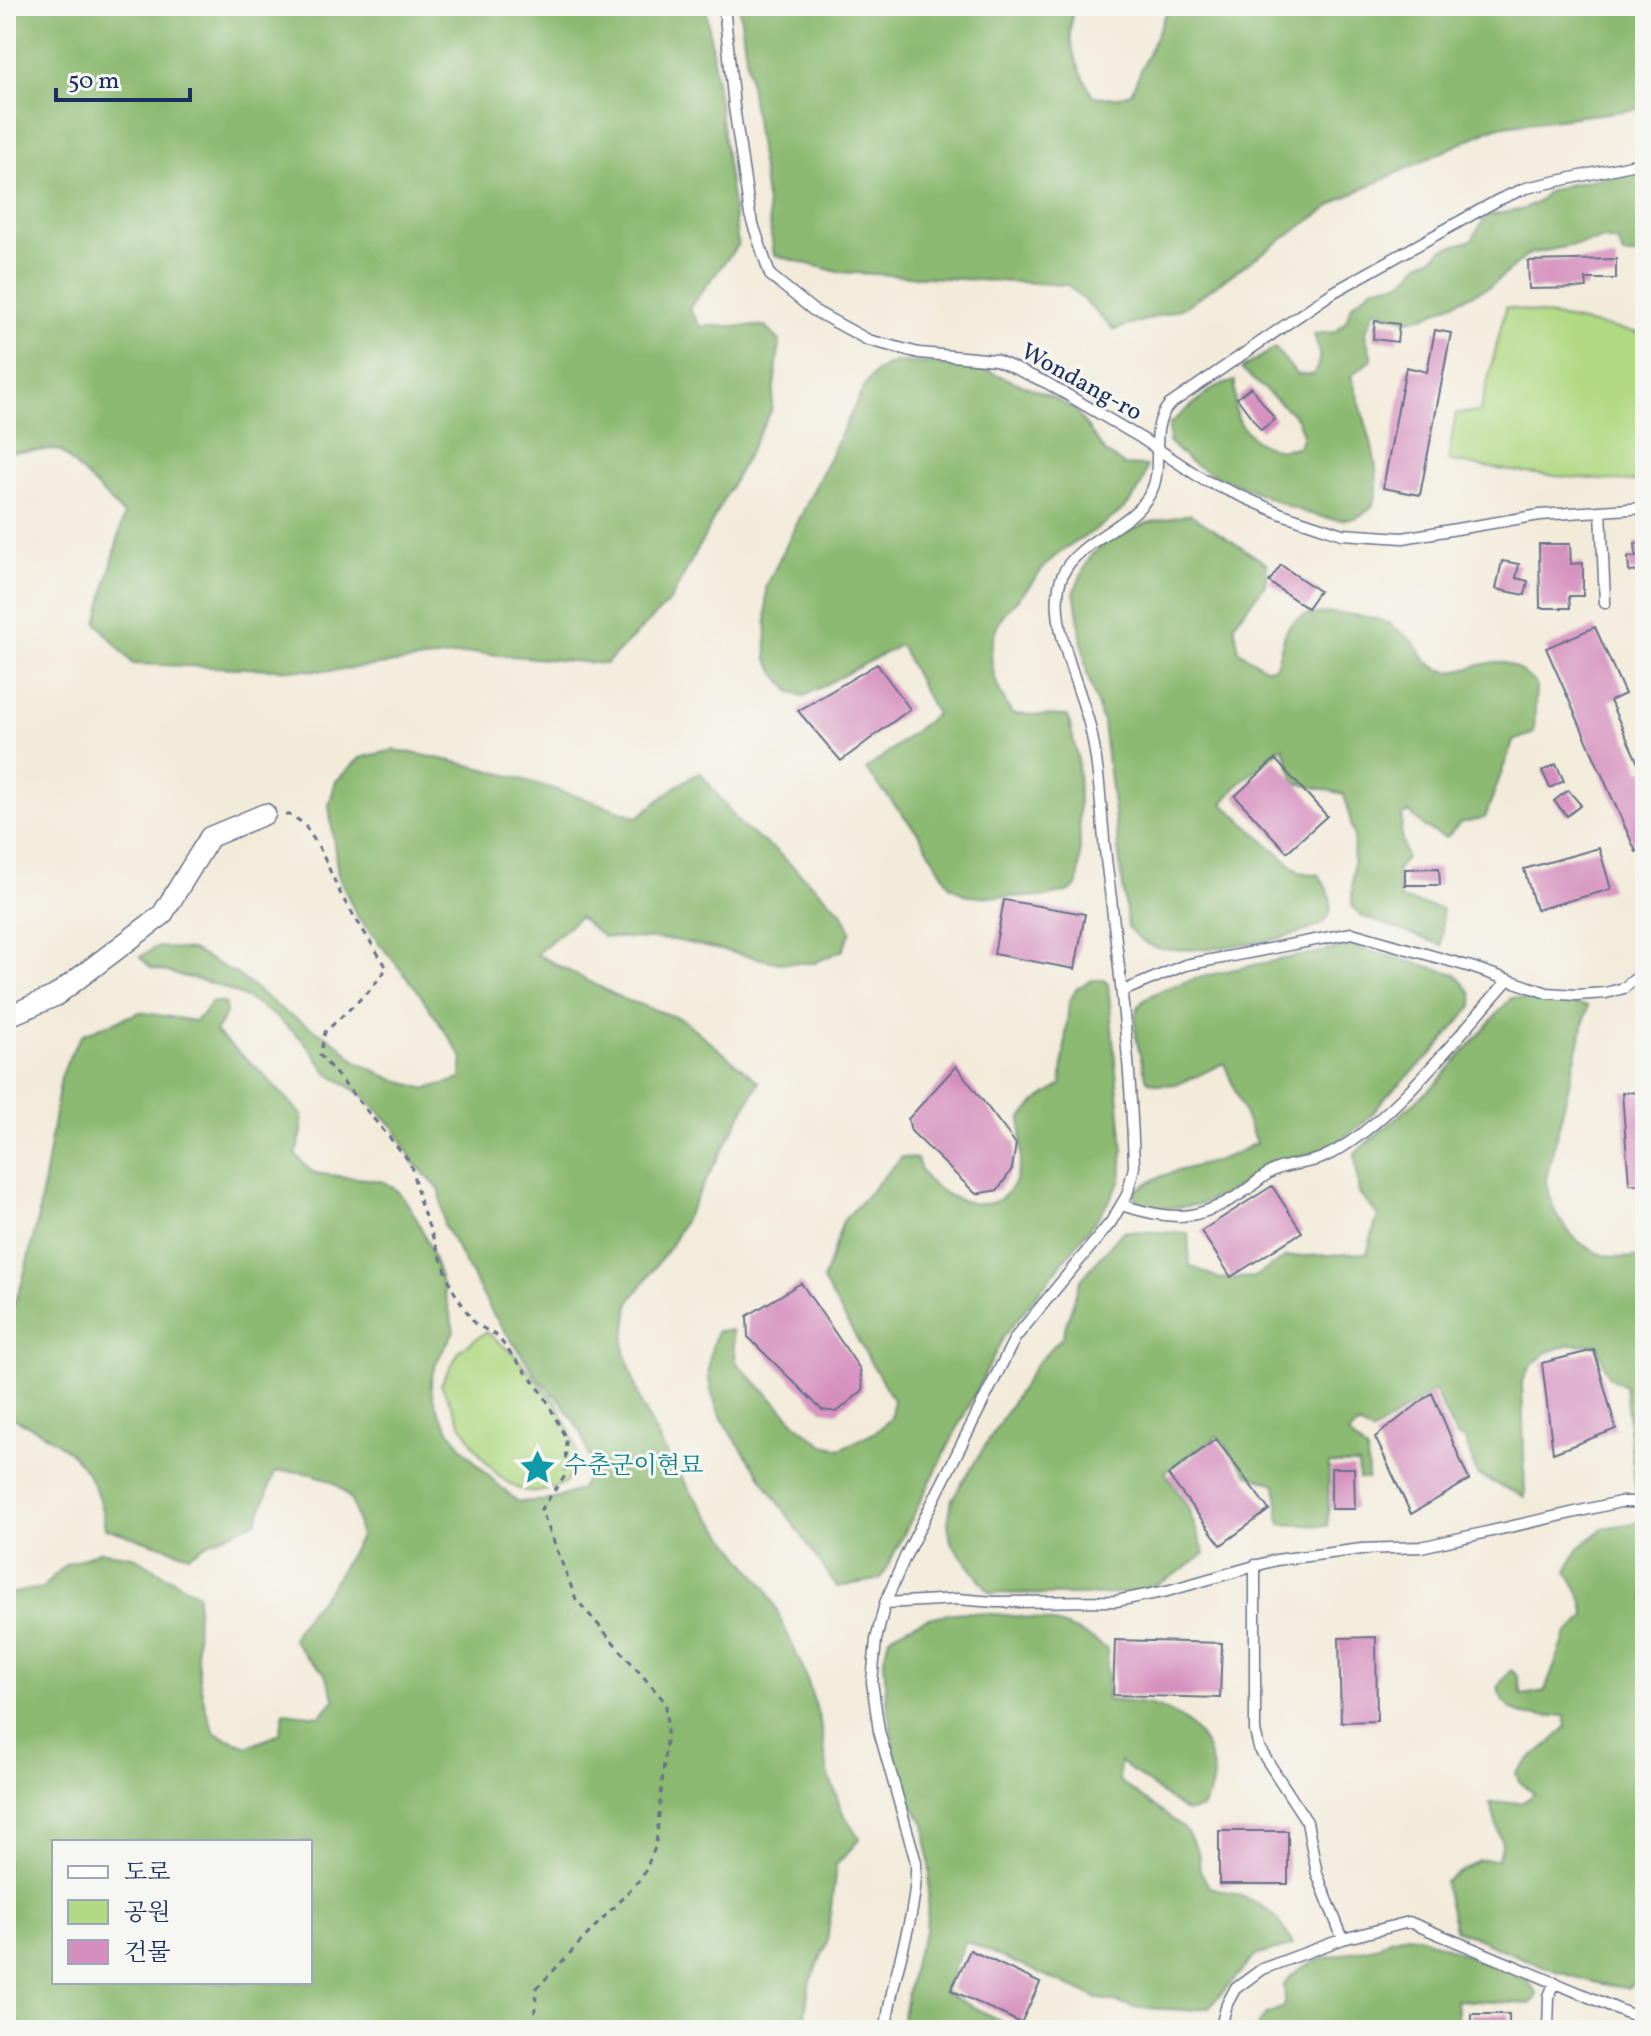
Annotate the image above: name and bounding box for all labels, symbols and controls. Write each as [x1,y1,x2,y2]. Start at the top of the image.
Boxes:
scale bar [56,52,190,102]
text: 50 m [68,65,120,99]
street label: Wondang-ro [1014,336,1148,430]
place icon: 수춘군이현묘 [519,1448,557,1486]
place label: 수춘군이현묘 [564,1450,703,1484]
legend [52,1840,312,1984]
text: 도로 [124,1857,170,1891]
text: 공원 [124,1897,170,1931]
text: 건물 [124,1937,170,1971]

